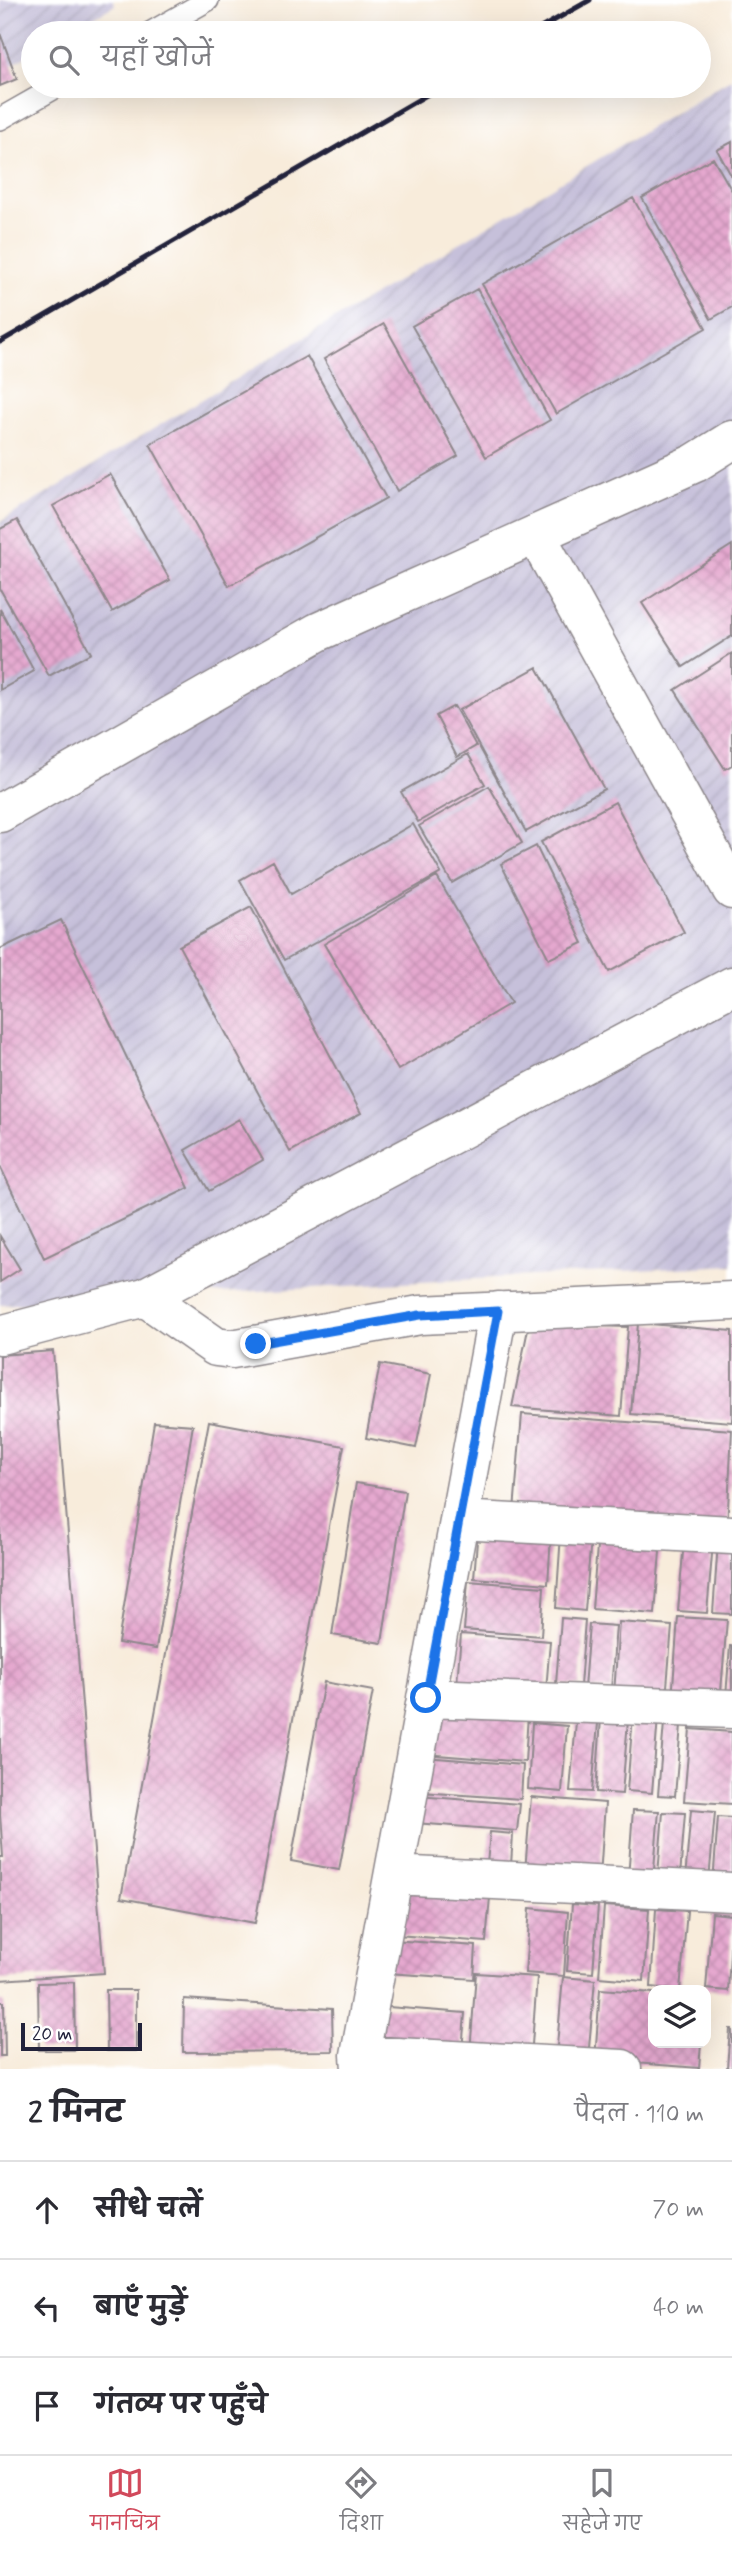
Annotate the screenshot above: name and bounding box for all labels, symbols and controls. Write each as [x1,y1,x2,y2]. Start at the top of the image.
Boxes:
search box [21,21,711,98]
icon: search [45,41,83,79]
text: यहाँ खोजें [101,42,213,76]
route end [240,1328,271,1359]
route start [410,1682,441,1713]
map controls [648,1985,711,2048]
button: layers [648,1985,711,2048]
scale bar [21,2020,142,2052]
text: 20 m [32,2022,72,2047]
text: 2 मिनट [28,2094,124,2133]
text: पैदल · 110 m [575,2100,704,2130]
icon: ahead [28,2191,66,2229]
text: सीधे चलें [95,2193,202,2227]
text: 70 m [652,2195,704,2225]
icon: left [28,2289,66,2327]
text: बाएँ मुड़ें [95,2291,187,2325]
text: 40 m [653,2293,704,2323]
icon: arrive [28,2387,66,2425]
text: गंतव्य पर पहुँचे [95,2389,267,2423]
tab: मानचित्र [90,2464,160,2544]
tab: दिशा [340,2464,383,2544]
tab: सहेजे गए [563,2464,642,2544]

